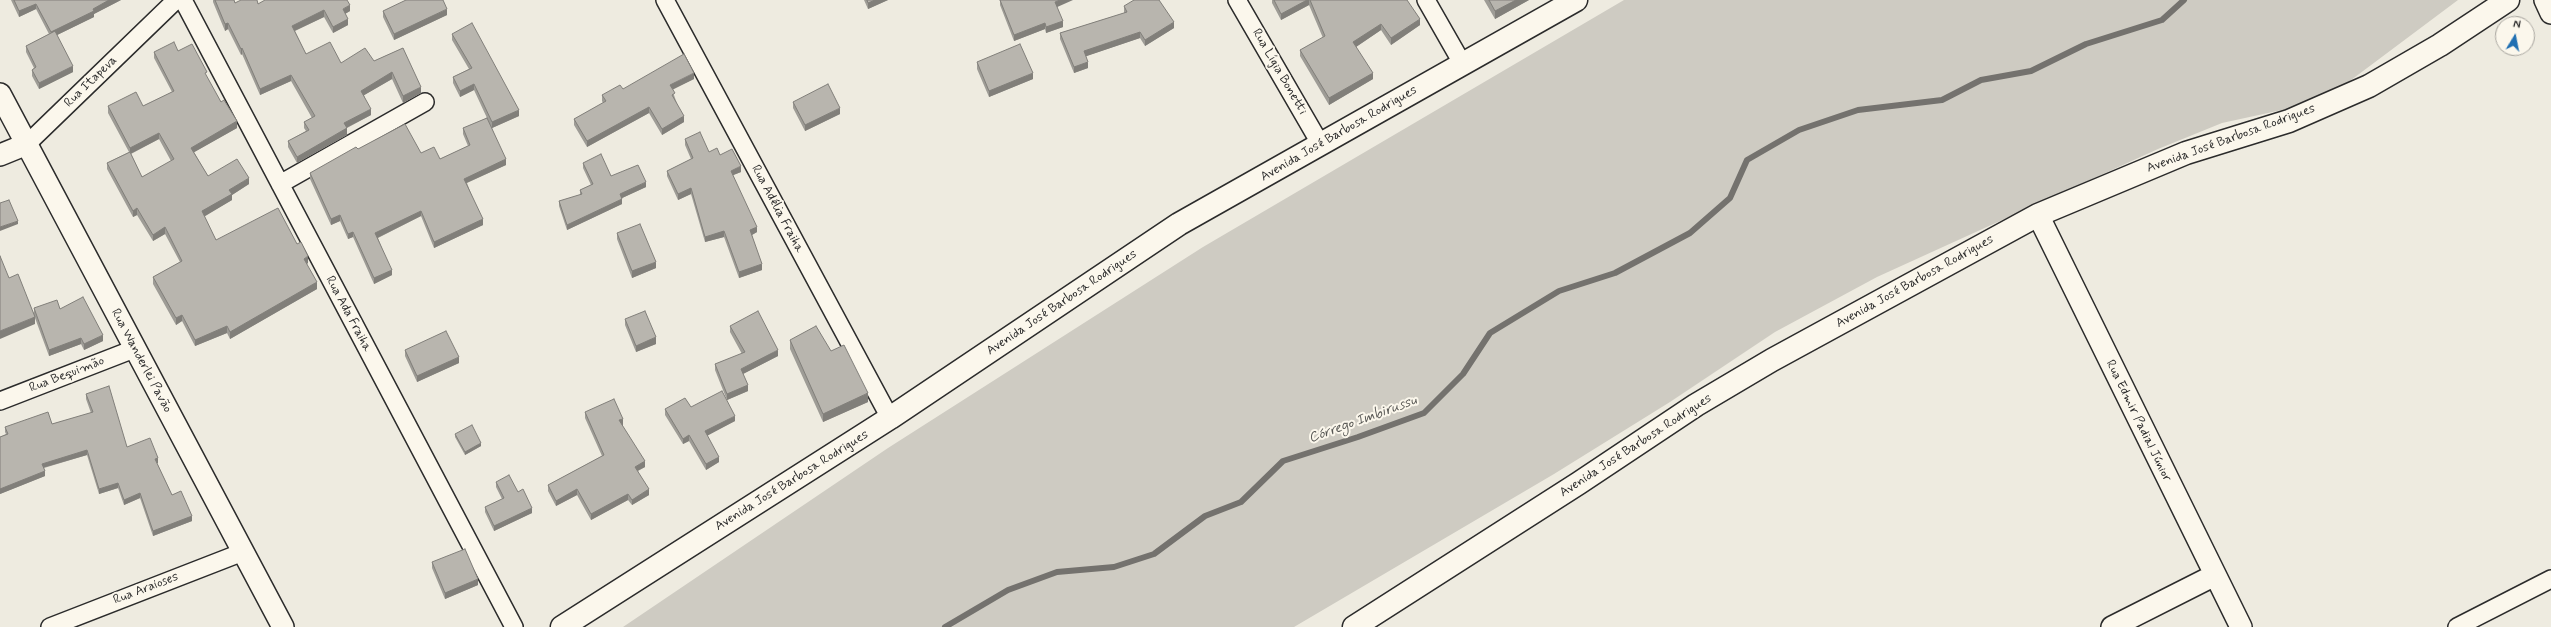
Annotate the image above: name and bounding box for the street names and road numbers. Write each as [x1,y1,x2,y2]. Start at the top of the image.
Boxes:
street label: Rua Lígia Bonetti [1248,26,1310,118]
street label: Rua Itapeva [61,53,121,111]
street label: Avenida José Barbosa Rodrigues [1258,83,1420,185]
street label: Avenida José Barbosa Rodrigues [2145,101,2317,177]
street label: Rua Adélia Fraiha [747,163,807,255]
street label: Avenida José Barbosa Rodrigues [1833,232,1997,332]
street label: Avenida José Barbosa Rodrigues [984,247,1140,359]
street label: Rua Ada Fraiha [322,274,374,354]
street label: Rua Wanderlei Pavão [107,306,175,416]
street label: Rua Bequimão [27,354,107,396]
street label: Rua Edmir Padial Júnior [2102,358,2174,484]
street label: Avenida José Barbosa Rodrigues [1557,391,1715,501]
street label: Avenida José Barbosa Rodrigues [712,427,872,535]
street label: Rua Araioses [111,569,181,609]

